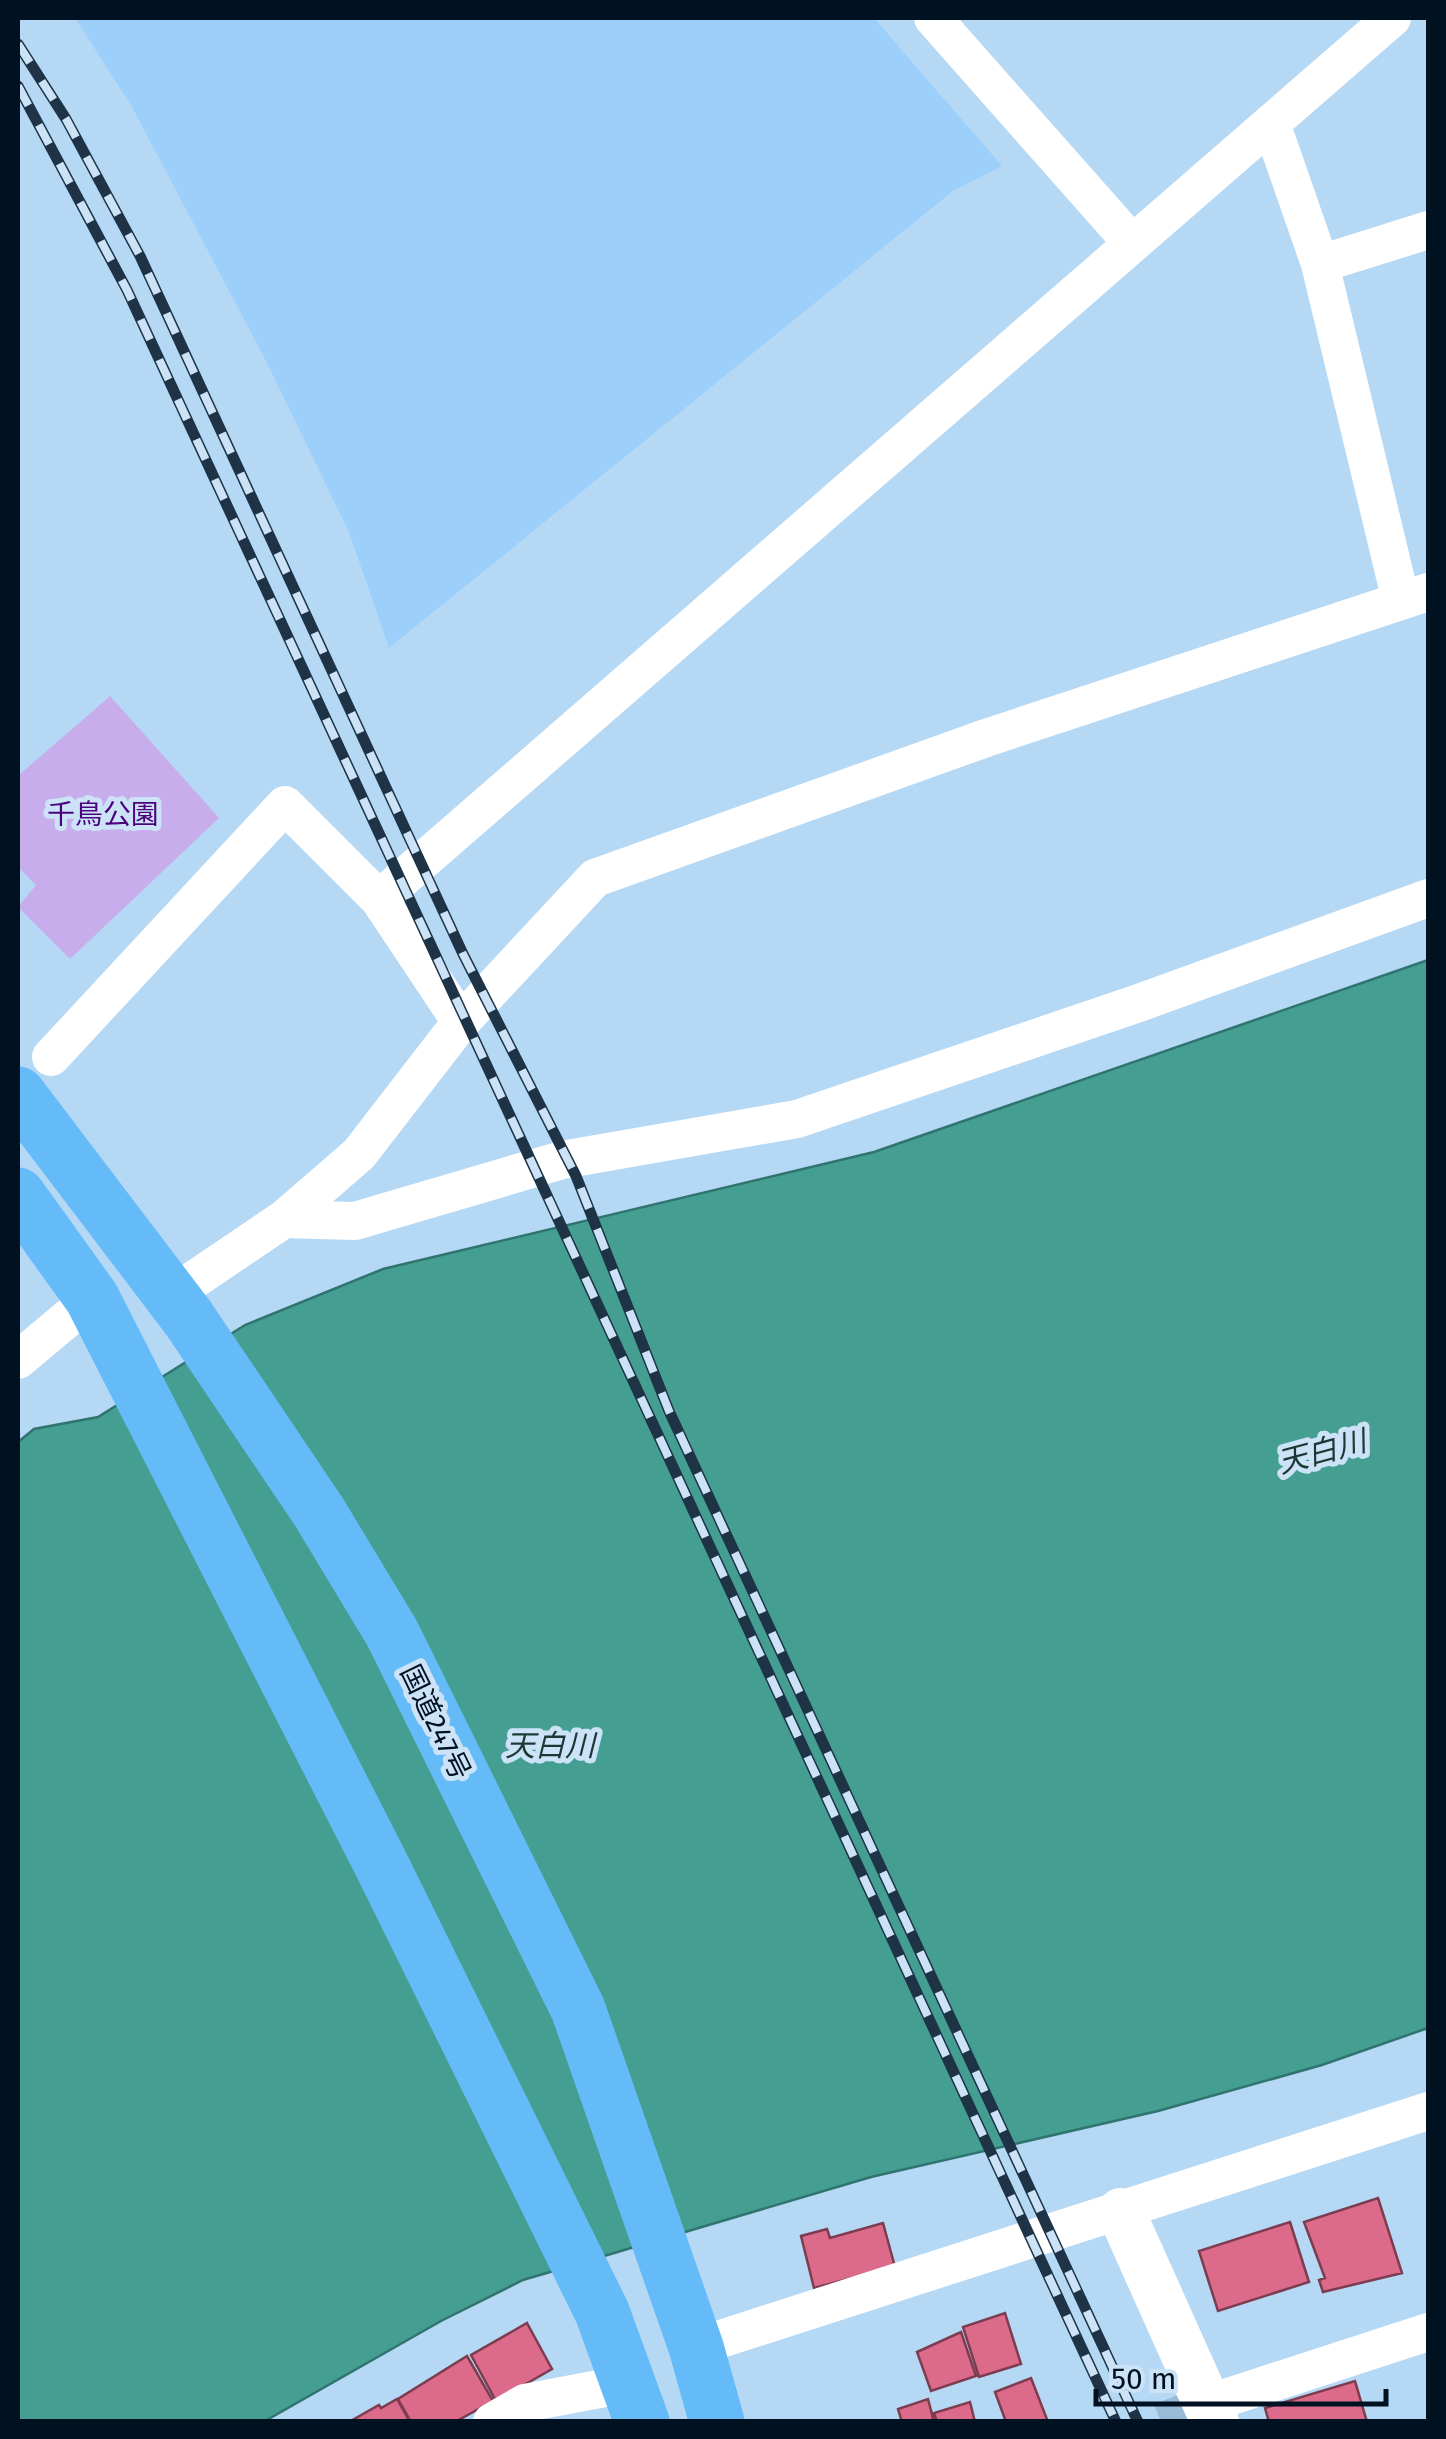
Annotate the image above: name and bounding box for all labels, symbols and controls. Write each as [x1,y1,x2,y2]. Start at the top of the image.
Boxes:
park label: 千鳥公園 [47,798,159,831]
water label: 天白川 [1274,1422,1373,1481]
street label: 国道247号 [394,1659,478,1785]
water label: 天白川 [505,1728,598,1764]
scale bar [1096,2344,1386,2406]
text: 50 m [1111,2361,1176,2397]

